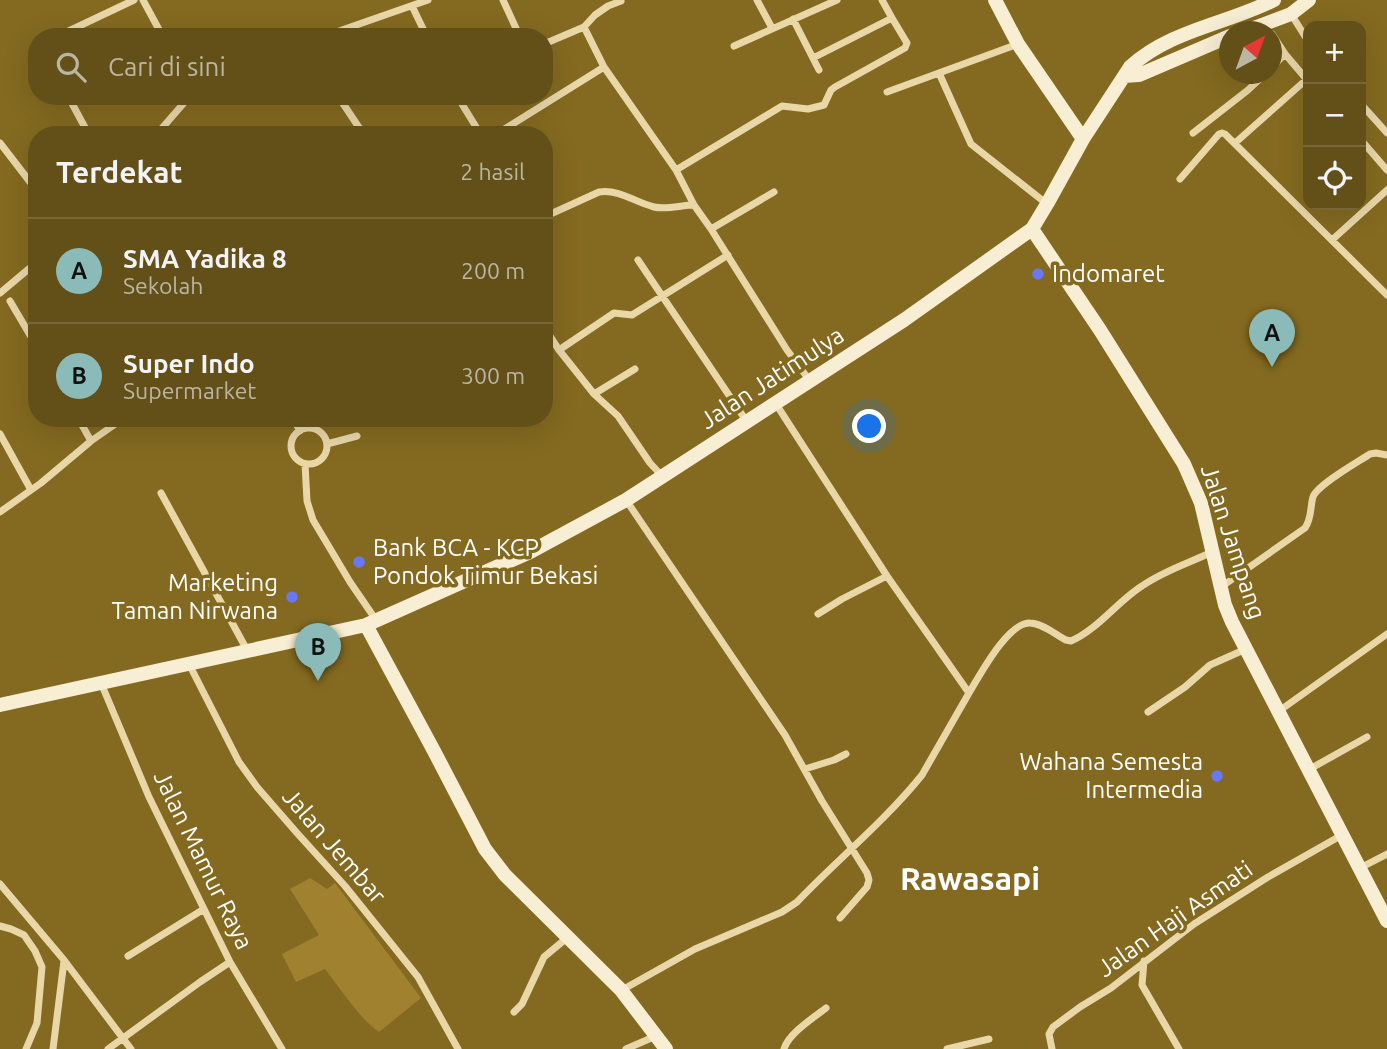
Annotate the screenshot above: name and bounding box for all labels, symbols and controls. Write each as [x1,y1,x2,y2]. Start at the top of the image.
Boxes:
north arrow [1219,21,1282,84]
map controls [1303,21,1366,210]
button: + [1303,21,1366,84]
search box [28,28,553,105]
icon: search [52,48,90,86]
text: Cari di sini [108,52,226,81]
button: − [1303,84,1366,147]
button: locate [1303,147,1366,210]
text: Terdekat [56,155,182,189]
text: 2 hasil [460,159,525,184]
text: SMA Yadika 8 [123,244,287,273]
text: A [71,258,87,283]
text: 200 m [461,258,525,283]
place label: Indomaret [1052,260,1165,287]
marker: Indomaret [1030,266,1046,282]
text: Sekolah [123,273,203,298]
pin: A [1249,309,1295,367]
street label: Jalan Jatimulya [695,321,849,434]
text: Super Indo [123,349,255,378]
text: B [71,363,87,388]
text: 300 m [461,363,525,388]
text: Supermarket [123,378,256,403]
your location [852,409,886,443]
street label: Jalan Jampang [1196,461,1271,622]
place label: Bank BCA - KCP Pondok Timur Bekasi [373,534,598,589]
marker: Bank BCA - KCP Pondok Timur Bekasi [351,554,367,570]
place label: Marketing Taman Nirwana [111,569,278,624]
marker: Marketing Taman Nirwana [284,589,300,605]
pin: B [295,623,341,681]
place label: Wahana Semesta Intermedia [1019,748,1203,803]
street label: Jalan Mamur Raya [149,766,258,953]
marker: Wahana Semesta Intermedia [1209,768,1225,784]
street label: Jalan Jembar [277,783,392,909]
street label: Jalan Haji Asmati [1092,855,1257,982]
district label: Rawasapi [900,860,1040,896]

